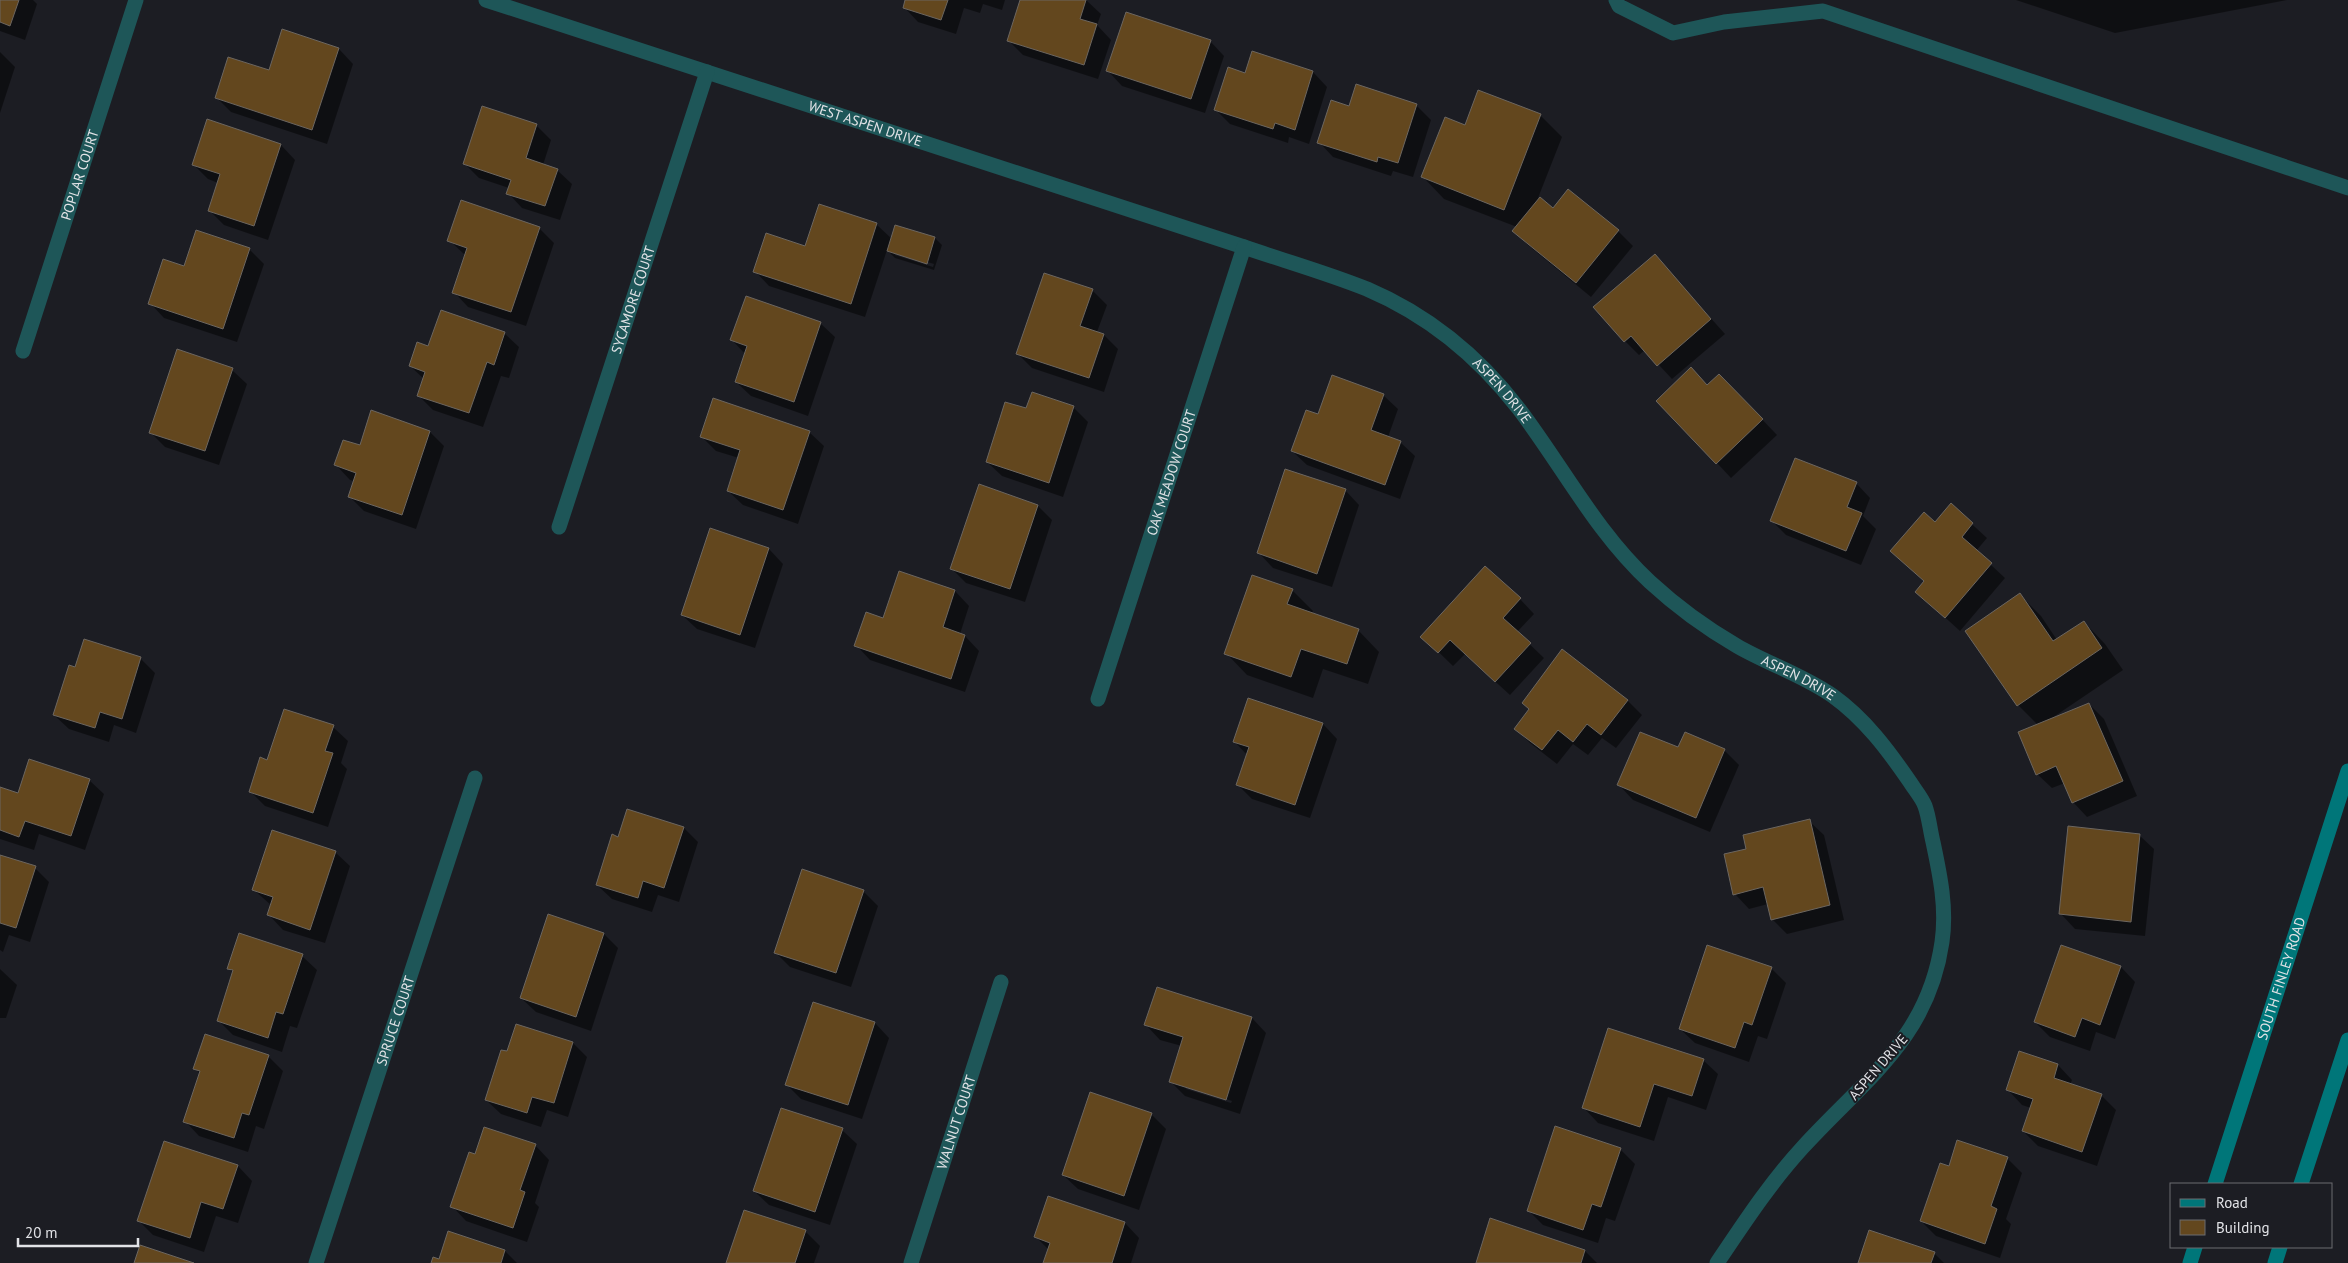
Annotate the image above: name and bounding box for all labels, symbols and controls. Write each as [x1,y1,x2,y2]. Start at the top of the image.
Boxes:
street label: WEST ASPEN DRIVE [806,97,924,150]
street label: POPLAR COURT [57,127,103,223]
street label: SYCAMORE COURT [607,243,659,356]
street label: ASPEN DRIVE [1469,354,1536,427]
street label: OAK MEADOW COURT [1142,407,1200,538]
street label: ASPEN DRIVE [1759,651,1839,704]
street label: SOUTH FINLEY ROAD [2253,915,2309,1042]
street label: SPRUCE COURT [372,973,419,1068]
street label: ASPEN DRIVE [1845,1030,1911,1104]
street label: WALNUT COURT [933,1073,980,1171]
legend [2170,1183,2333,1248]
text: Road [2216,1193,2248,1212]
scale bar [18,1216,138,1248]
text: Building [2216,1218,2270,1237]
text: 20 m [25,1223,58,1242]

